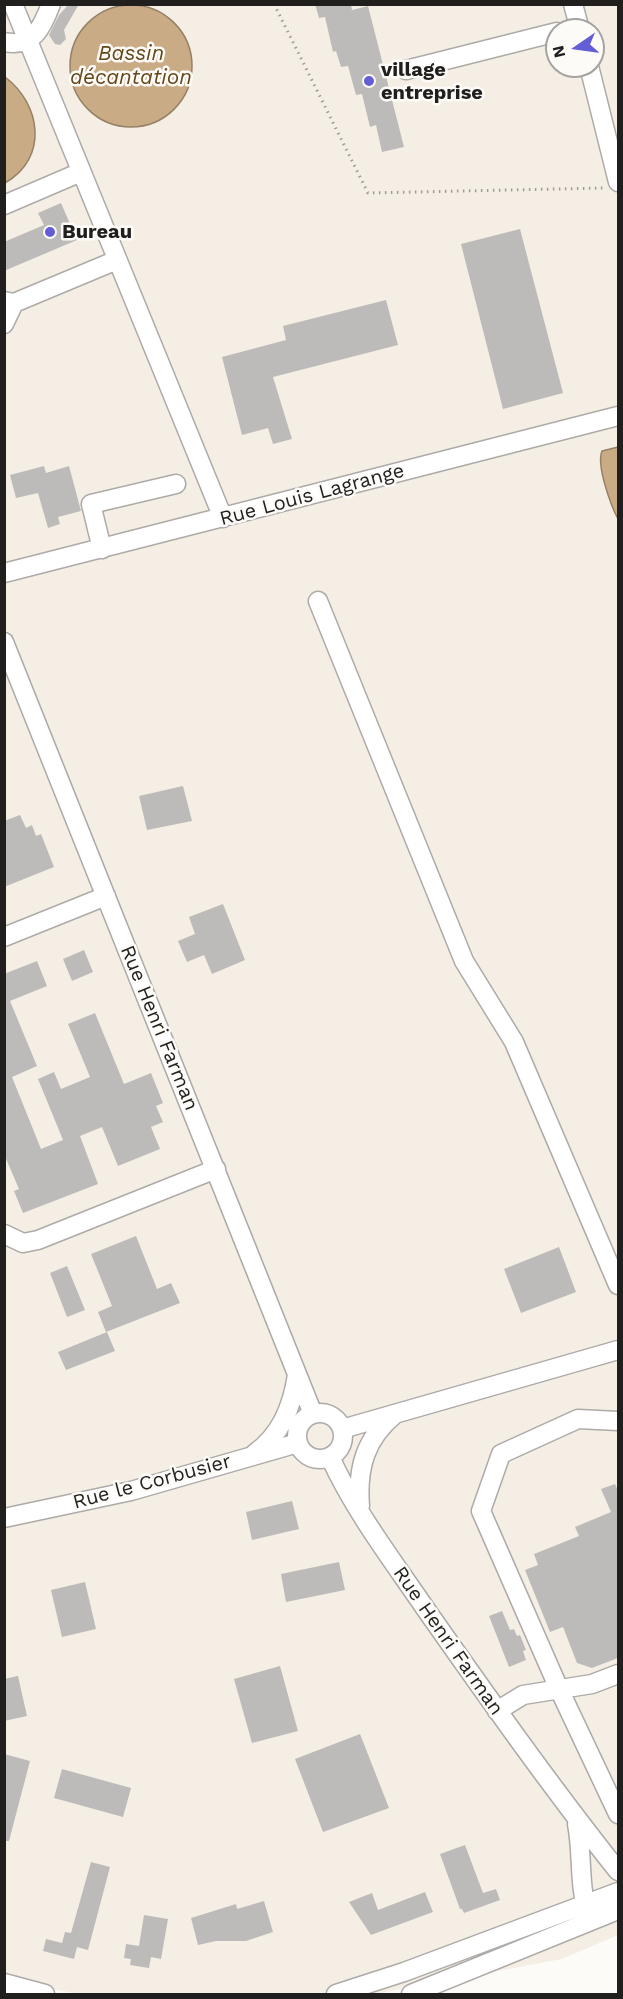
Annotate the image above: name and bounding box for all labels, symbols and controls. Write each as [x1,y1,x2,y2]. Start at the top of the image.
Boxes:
north arrow [545,18,605,78]
water label: Bassin décantation [70,41,192,91]
text: N [548,44,570,60]
place label: village entreprise [381,58,483,105]
marker: village entreprise [362,74,376,88]
place label: Bureau [62,220,132,244]
marker: Bureau [43,225,57,239]
street label: Rue Louis Lagrange [217,459,407,531]
street label: Rue Henri Farman [115,942,203,1114]
street label: Rue le Corbusier [70,1449,234,1515]
street label: Rue Henri Farman [388,1562,508,1720]

